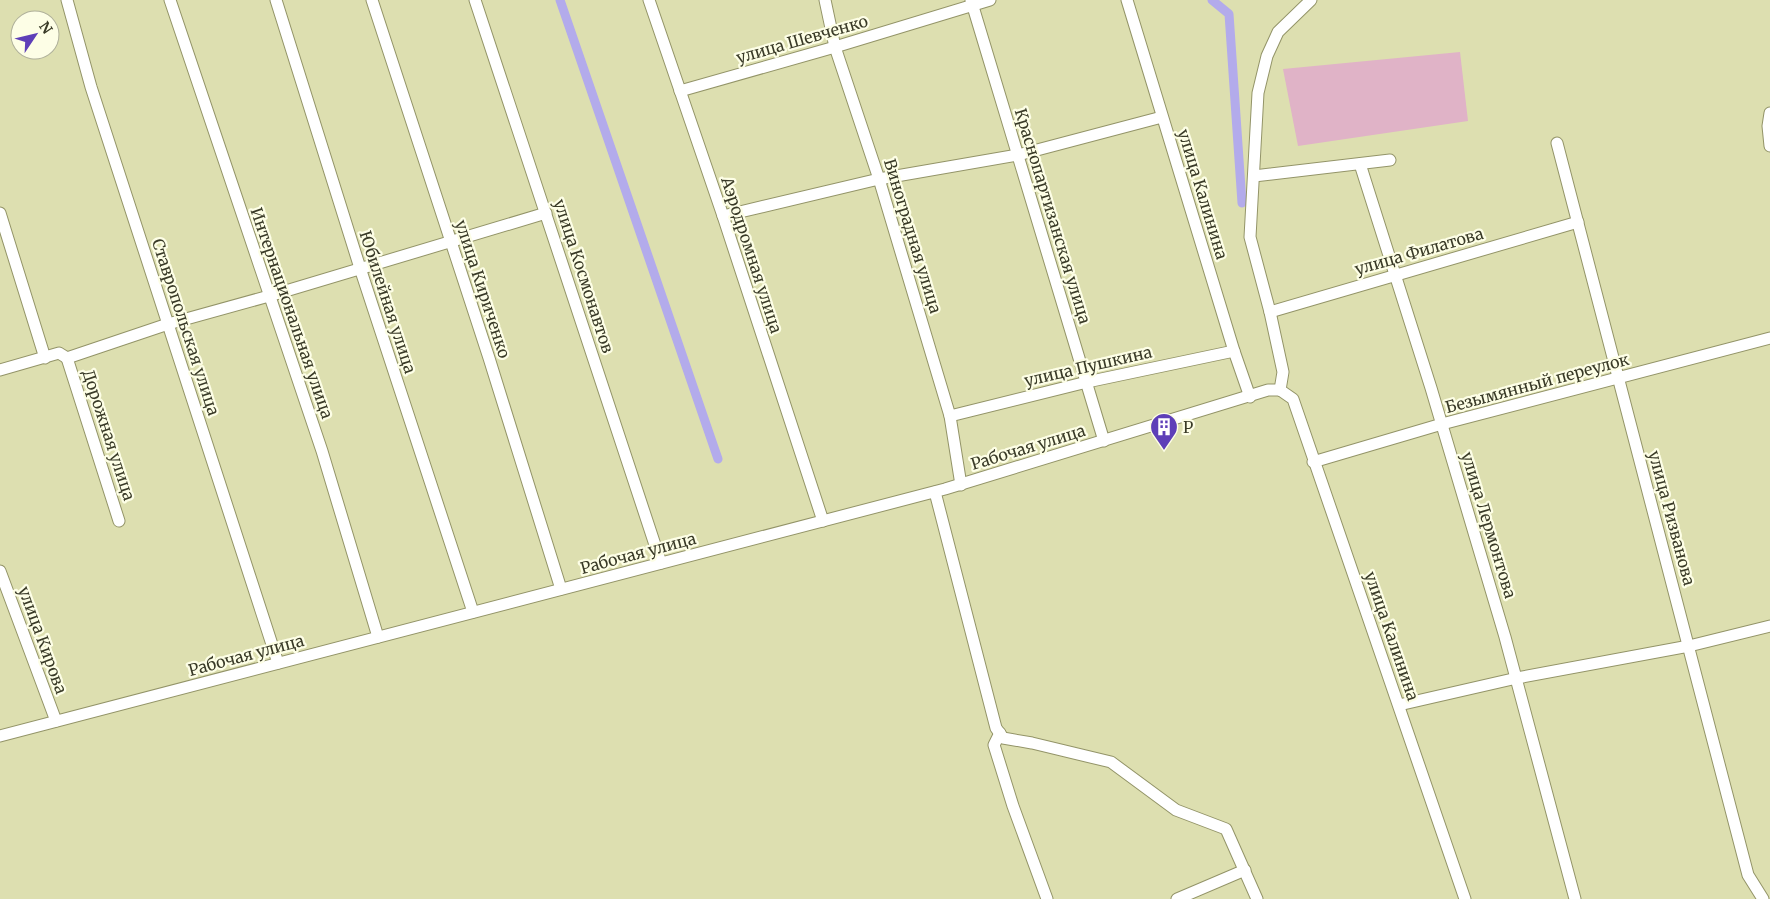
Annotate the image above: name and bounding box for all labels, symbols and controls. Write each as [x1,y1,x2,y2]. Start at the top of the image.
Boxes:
north arrow [10,10,60,60]
street label: улица Шевченко [734,11,870,67]
text: N [35,18,56,37]
street label: Краснопартизанская улица [1011,106,1095,327]
street label: улица Калинина [1174,126,1232,262]
street label: Виноградная улица [880,156,946,316]
street label: Аэродромная улица [717,173,787,336]
street label: улица Космонавтов [550,197,618,355]
street label: Интернациональная улица [246,205,338,422]
street label: улица Кириченко [451,217,515,361]
street label: улица Филатова [1352,223,1486,279]
street label: Юбилейная улица [355,228,421,376]
street label: Ставропольская улица [148,236,224,418]
street label: улица Пушкина [1022,342,1154,390]
street label: Безымянный переулок [1443,349,1631,417]
street label: Дорожная улица [78,367,140,503]
building icon: Р [1149,412,1179,451]
place label: Р [1183,417,1193,437]
street label: Рабочая улица [968,420,1088,474]
street label: улица Ризванова [1644,448,1700,588]
street label: улица Лермонтова [1457,449,1521,601]
street label: Рабочая улица [578,528,698,578]
street label: улица Калинина [1361,569,1424,704]
street label: улица Кирова [14,584,72,697]
street label: Рабочая улица [186,630,306,680]

